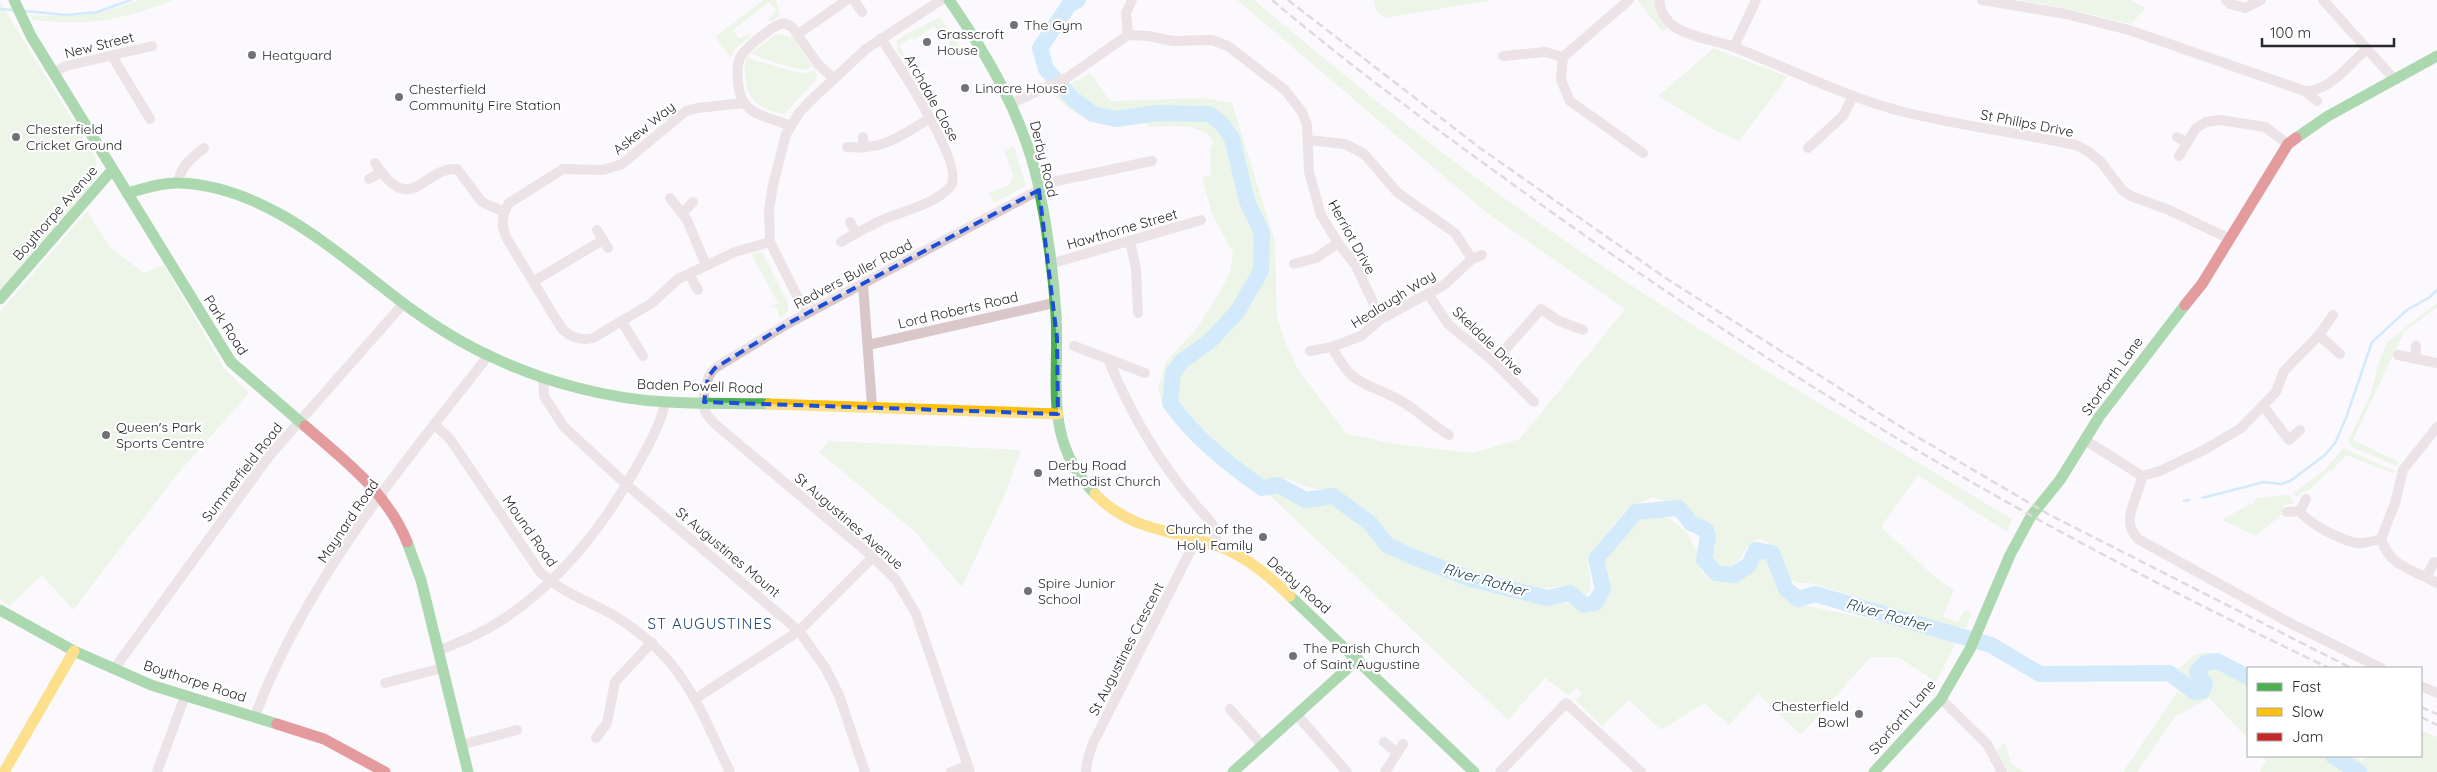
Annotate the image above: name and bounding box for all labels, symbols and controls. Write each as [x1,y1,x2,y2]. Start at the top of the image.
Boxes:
scale bar [2262,15,2394,47]
place label: The Gym [1024,16,1083,34]
marker: The Gym [1008,19,1020,31]
text: 100 m [2270,23,2311,42]
place label: Grasscroft House [937,25,1004,59]
street label: New Street [63,28,136,62]
marker: Grasscroft House [921,36,933,48]
place label: Heatguard [262,46,332,64]
marker: Heatguard [246,49,258,61]
street label: Archdale Close [901,52,963,145]
place label: Linacre House [975,79,1067,97]
place label: Chesterfield Community Fire Station [409,80,561,114]
marker: Linacre House [959,82,971,94]
marker: Chesterfield Community Fire Station [393,91,405,103]
street label: Askew Way [609,97,679,159]
street label: St Philips Drive [1979,105,2075,141]
street label: Derby Road [1026,119,1062,199]
place label: Chesterfield Cricket Ground [26,120,122,154]
marker: Chesterfield Cricket Ground [10,131,22,143]
street label: Boythorpe Avenue [9,162,101,264]
street label: Herriot Drive [1324,197,1380,278]
street label: Hawthorne Street [1065,205,1180,253]
street label: Redvers Buller Road [791,235,915,313]
street label: Healaugh Way [1347,266,1439,332]
street label: Lord Roberts Road [896,287,1020,333]
street label: Park Road [200,291,252,359]
street label: Skeldale Drive [1449,303,1527,379]
street label: Storforth Lane [2077,333,2147,419]
street label: Baden Powell Road [637,375,763,397]
place label: Queen's Park Sports Centre [116,418,205,452]
street label: Summerfield Road [198,419,286,525]
marker: Queen's Park Sports Centre [100,429,112,441]
place label: Derby Road Methodist Church [1048,456,1161,490]
marker: Derby Road Methodist Church [1032,467,1044,479]
street label: St Augustines Avenue [791,469,907,573]
street label: Maynard Road [313,476,383,566]
street label: Mound Road [499,492,561,570]
street label: St Augustines Mount [672,503,784,601]
place label: Church of the Holy Family [1166,520,1253,554]
marker: Church of the Holy Family [1257,531,1269,543]
street label: Derby Road [1263,552,1335,618]
water label: River Rother [1441,558,1531,601]
place label: Spire Junior School [1038,574,1116,608]
street label: St Augustines Crescent [1085,579,1168,719]
marker: Spire Junior School [1022,585,1034,597]
water label: River Rother [1844,593,1934,636]
district label: ST AUGUSTINES [648,614,772,633]
place label: The Parish Church of Saint Augustine [1303,639,1420,673]
marker: The Parish Church of Saint Augustine [1287,650,1299,662]
street label: Boythorpe Road [141,656,249,706]
legend [2247,667,2422,757]
street label: Storforth Lane [1865,676,1939,758]
text: Fast [2292,677,2321,696]
place label: Chesterfield Bowl [1772,697,1849,731]
text: Slow [2292,702,2324,721]
marker: Chesterfield Bowl [1853,708,1865,720]
text: Jam [2292,727,2323,746]

